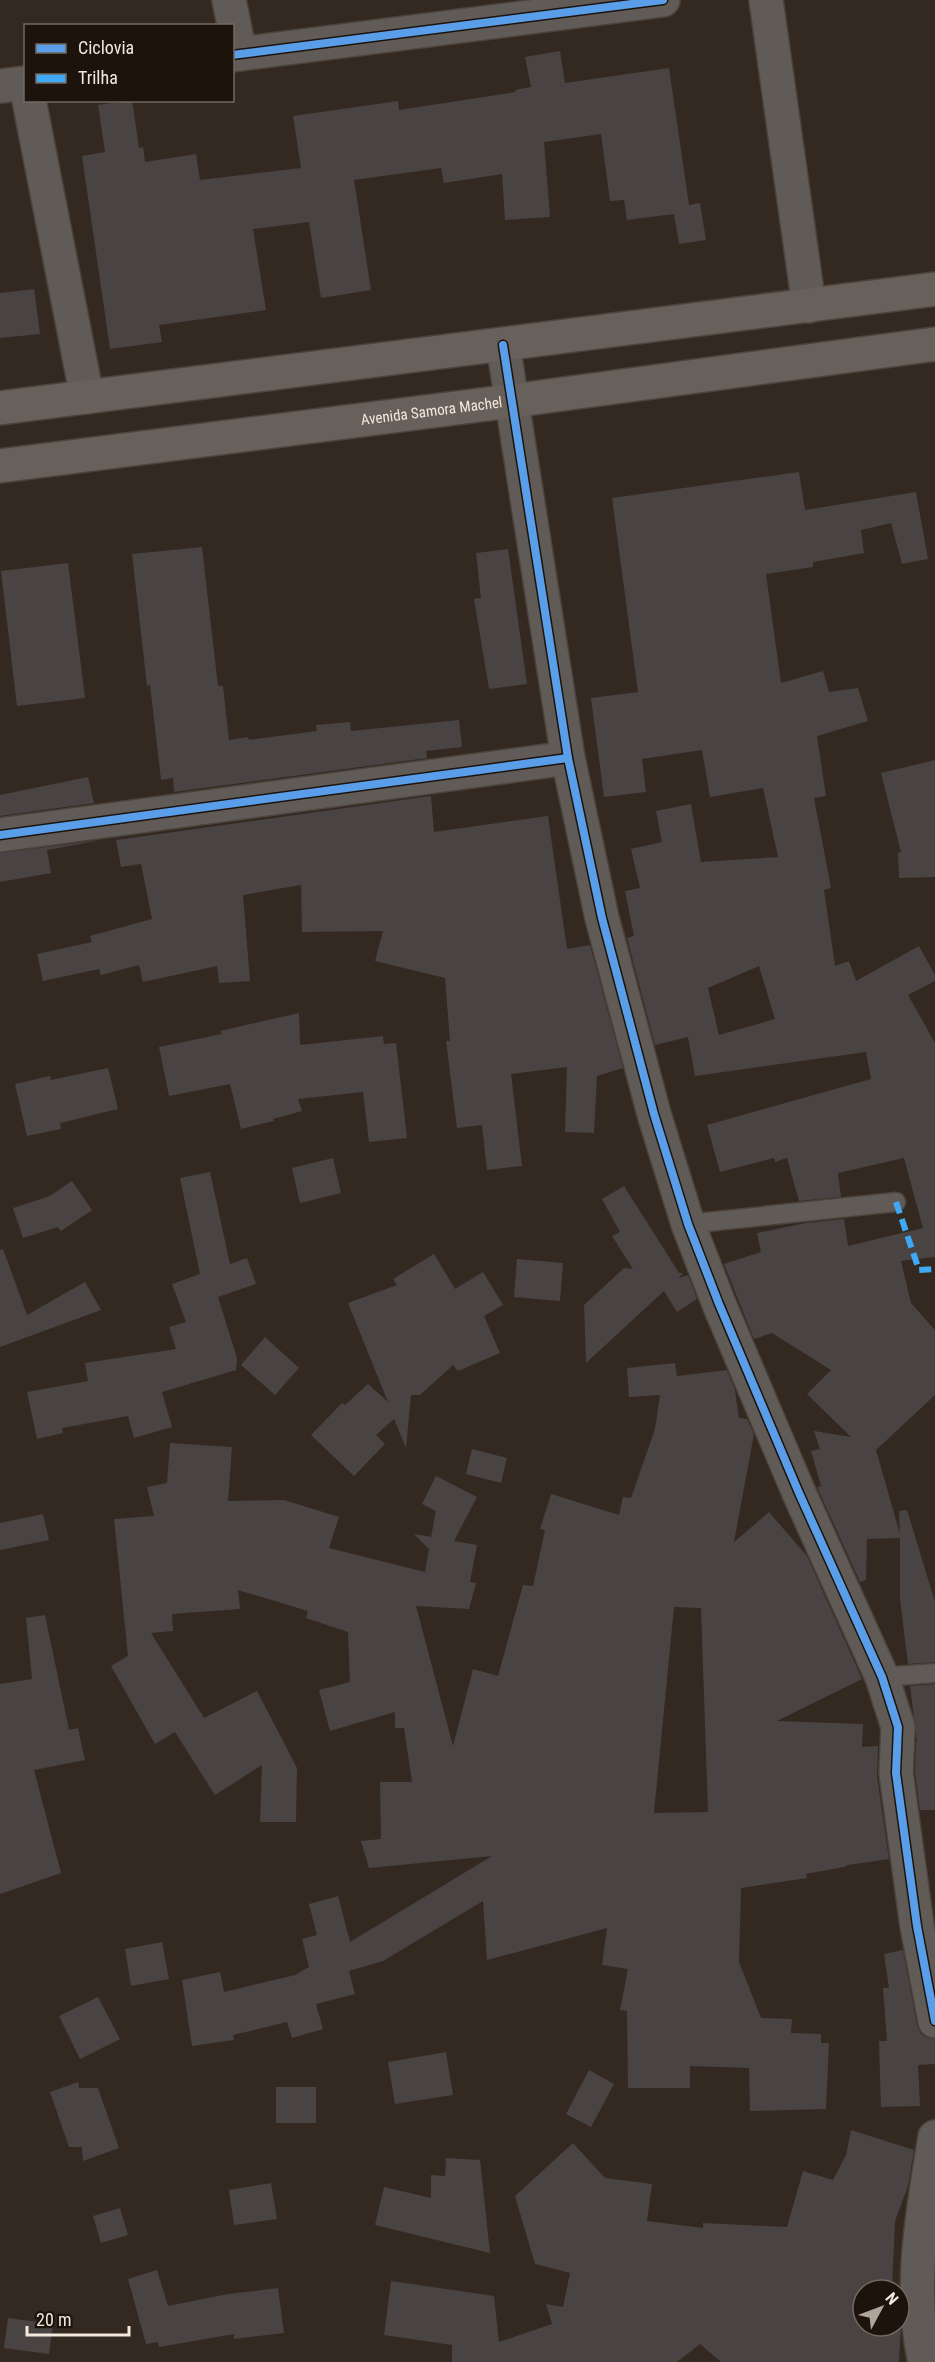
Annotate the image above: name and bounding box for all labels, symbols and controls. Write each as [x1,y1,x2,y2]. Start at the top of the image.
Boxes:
legend [24,24,234,102]
text: Ciclovia [78,37,134,58]
text: Trilha [78,67,118,88]
street label: Avenida Samora Machel [360,393,503,429]
north arrow [851,2278,911,2338]
text: N [882,2289,902,2308]
scale bar [27,2299,129,2337]
text: 20 m [36,2309,71,2330]

